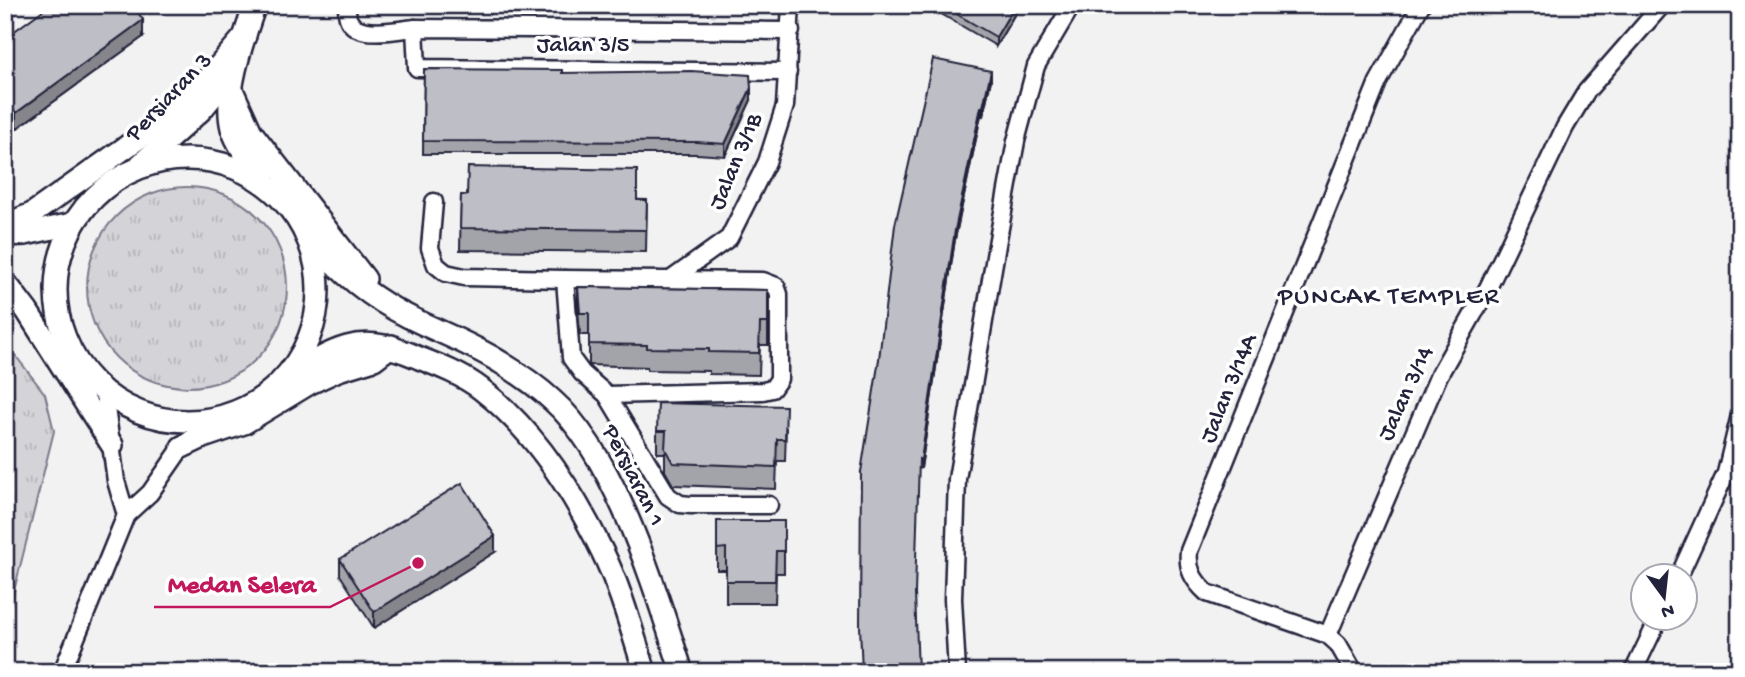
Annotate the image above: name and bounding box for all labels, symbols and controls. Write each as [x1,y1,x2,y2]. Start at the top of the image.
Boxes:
street label: Jalan 3/5 [537,32,629,61]
street label: Persiaran 3 [120,47,220,149]
street label: Jalan 3/1B [704,109,771,215]
district label: PUNCAK TEMPLER [1277,283,1500,314]
street label: Jalan 3/14A [1195,328,1266,448]
street label: Jalan 3/14 [1373,342,1442,446]
street label: Persiaran 1 [594,419,670,532]
callout: Medan Selera [154,560,330,607]
north arrow [1630,562,1700,632]
text: Medan Selera [168,572,318,603]
text: N [1659,597,1676,623]

